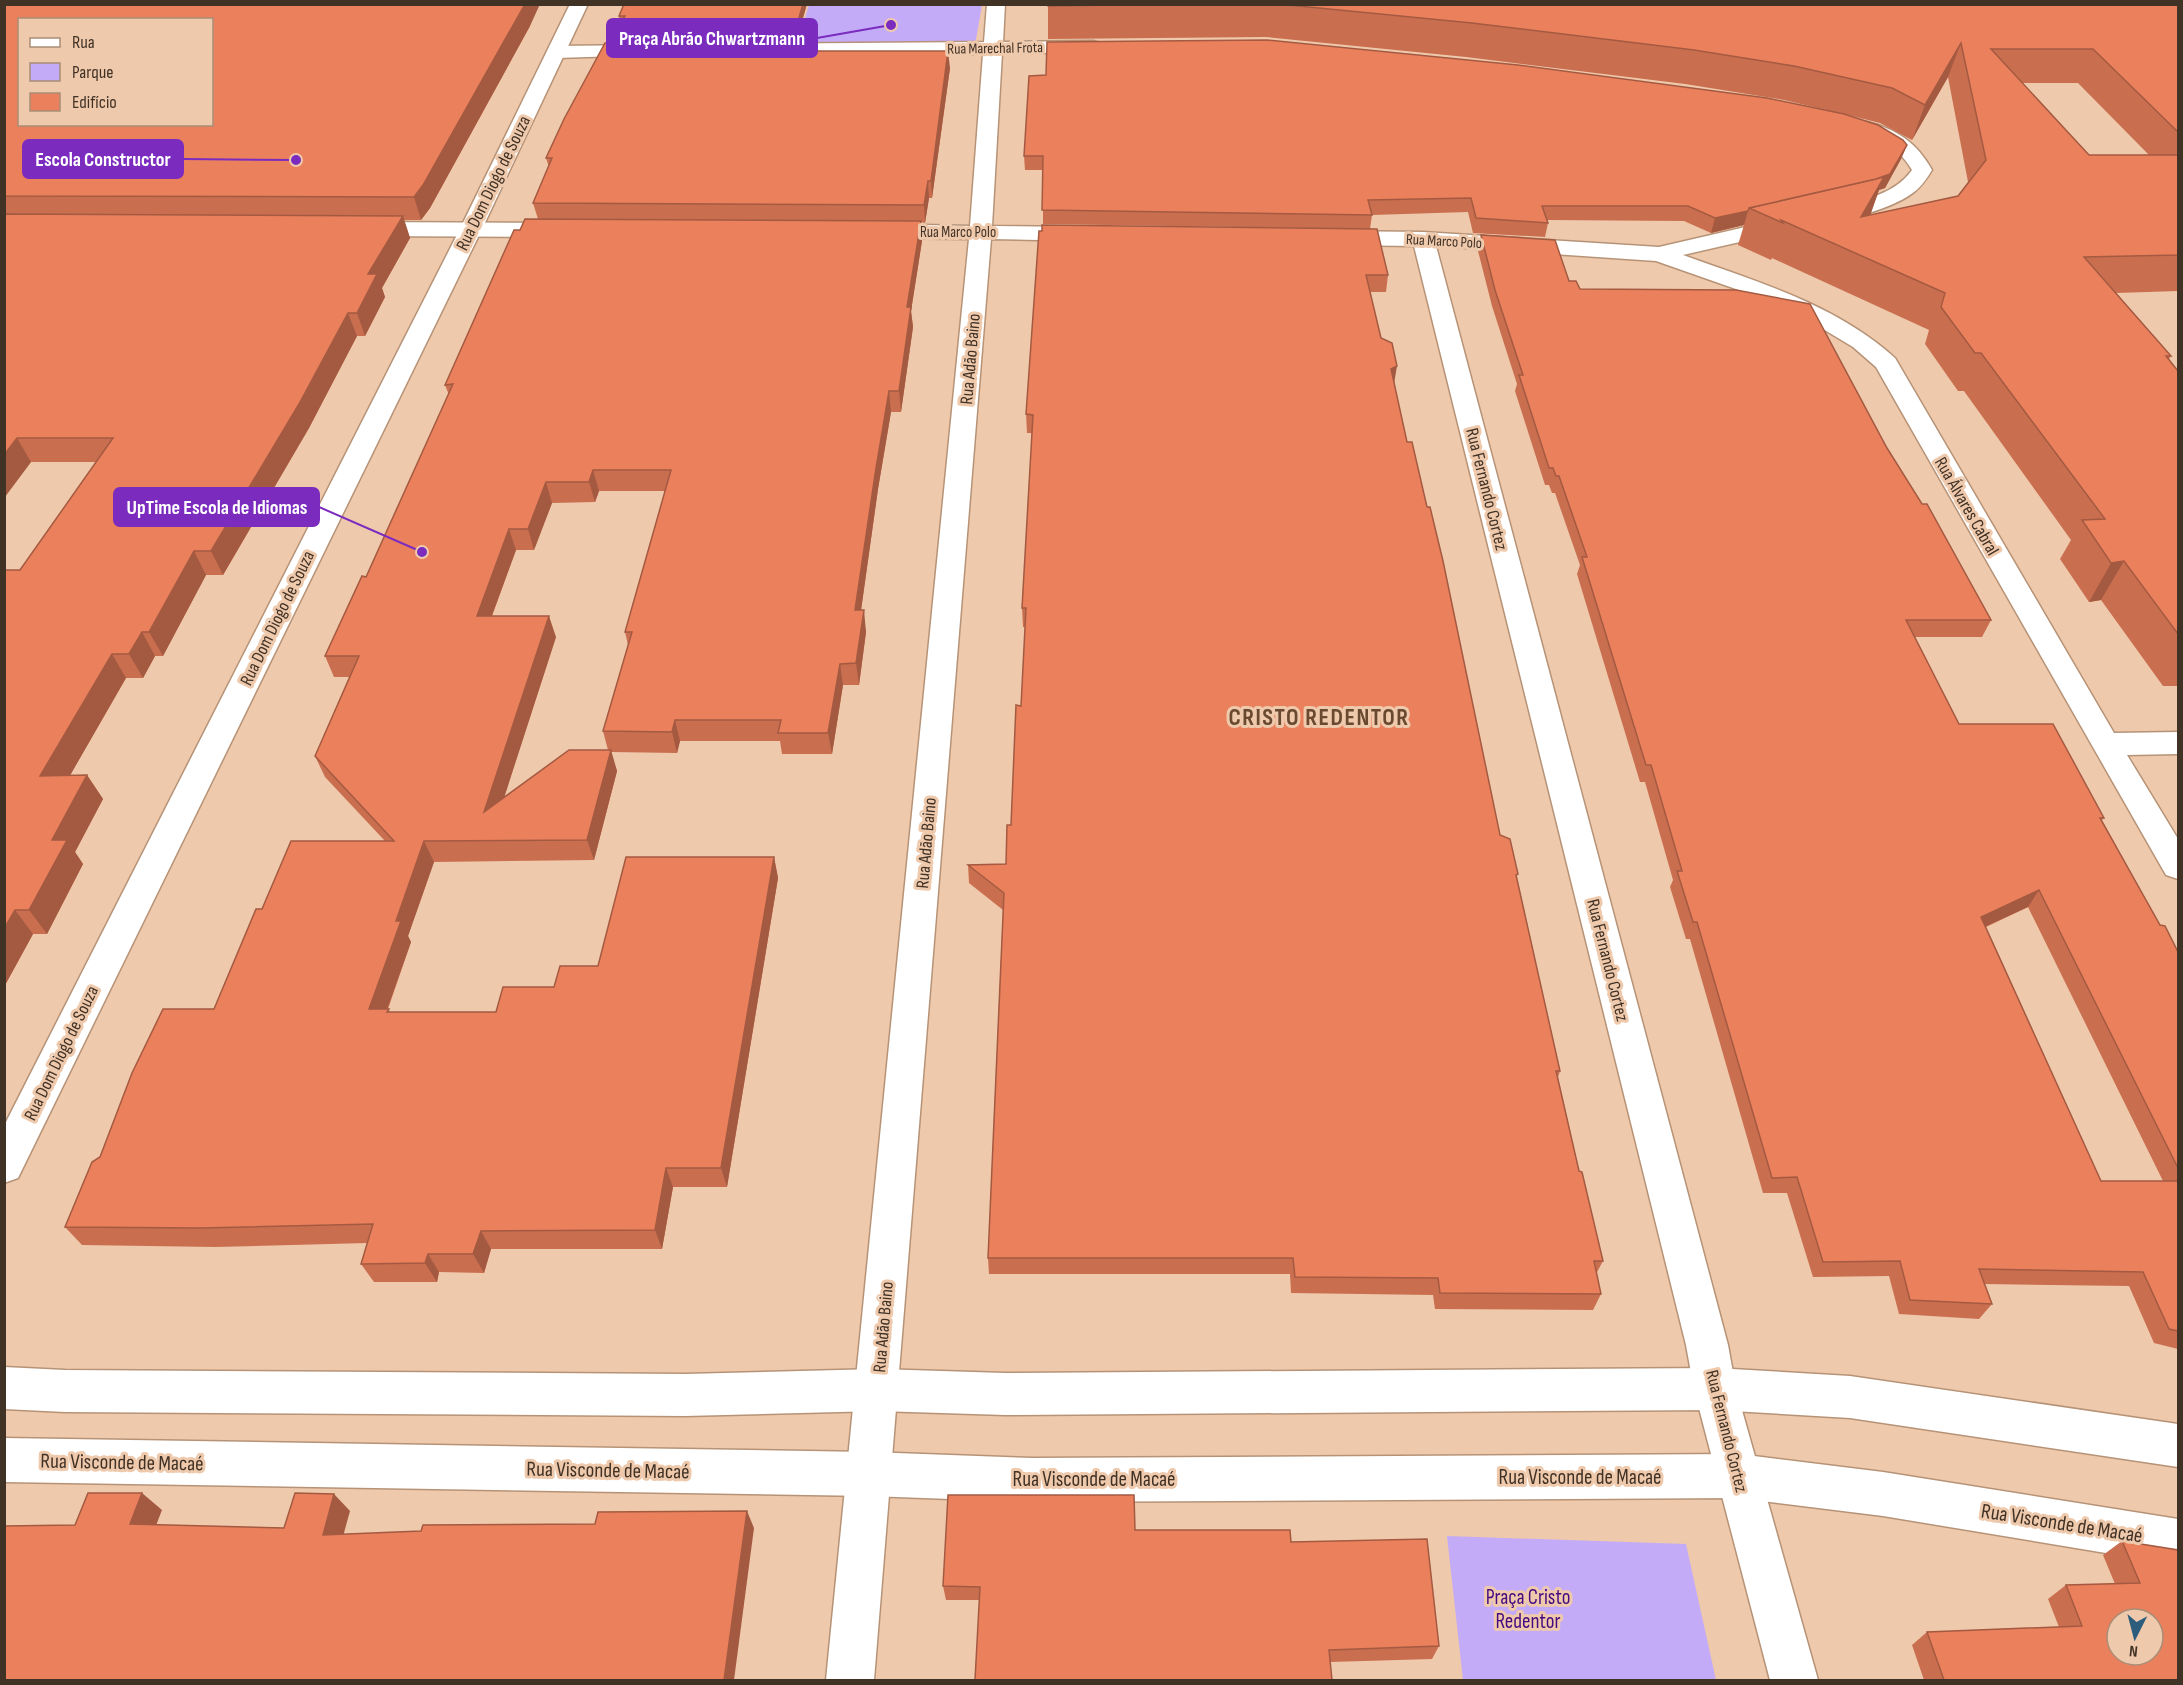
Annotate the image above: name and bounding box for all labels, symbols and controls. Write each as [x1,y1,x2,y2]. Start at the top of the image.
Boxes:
legend [18,18,213,126]
callout: Praça Abrão Chwartzmann [607,19,817,57]
text: Praça Abrão Chwartzmann [619,27,805,51]
text: Rua [72,32,95,53]
street label: Rua Marechal Frota [947,38,1043,59]
text: Parque [72,62,113,83]
text: Edifício [72,92,117,113]
street label: Rua Dom Diogo de Souza [452,112,535,254]
callout: Escola Constructor [23,140,183,178]
text: Escola Constructor [35,148,171,172]
street label: Rua Marco Polo [920,223,996,242]
street label: Rua Marco Polo [1405,230,1483,253]
street label: Rua Adão Baino [956,313,985,405]
street label: Rua Fernando Cortez [1461,426,1512,553]
street label: Rua Álvares Cabral [1930,453,2003,559]
callout: UpTime Escola de Idiomas [114,488,319,526]
text: UpTime Escola de Idiomas [126,496,308,520]
street label: Rua Dom Diogo de Souza [236,547,319,689]
district label: CRISTO REDENTOR [1228,703,1410,732]
street label: Rua Adão Baino [912,797,941,889]
street label: Rua Fernando Cortez [1582,897,1633,1024]
street label: Rua Dom Diogo de Souza [20,982,103,1124]
street label: Rua Adão Baino [869,1281,898,1373]
street label: Rua Fernando Cortez [1701,1368,1752,1495]
street label: Rua Visconde de Macaé [40,1449,204,1476]
street label: Rua Visconde de Macaé [526,1457,690,1484]
street label: Rua Visconde de Macaé [1498,1465,1662,1490]
street label: Rua Visconde de Macaé [1012,1467,1176,1492]
street label: Rua Visconde de Macaé [1979,1498,2144,1549]
park label: Praça Cristo Redentor [1486,1585,1570,1634]
north arrow [2105,1607,2165,1667]
text: N [2128,1641,2139,1660]

